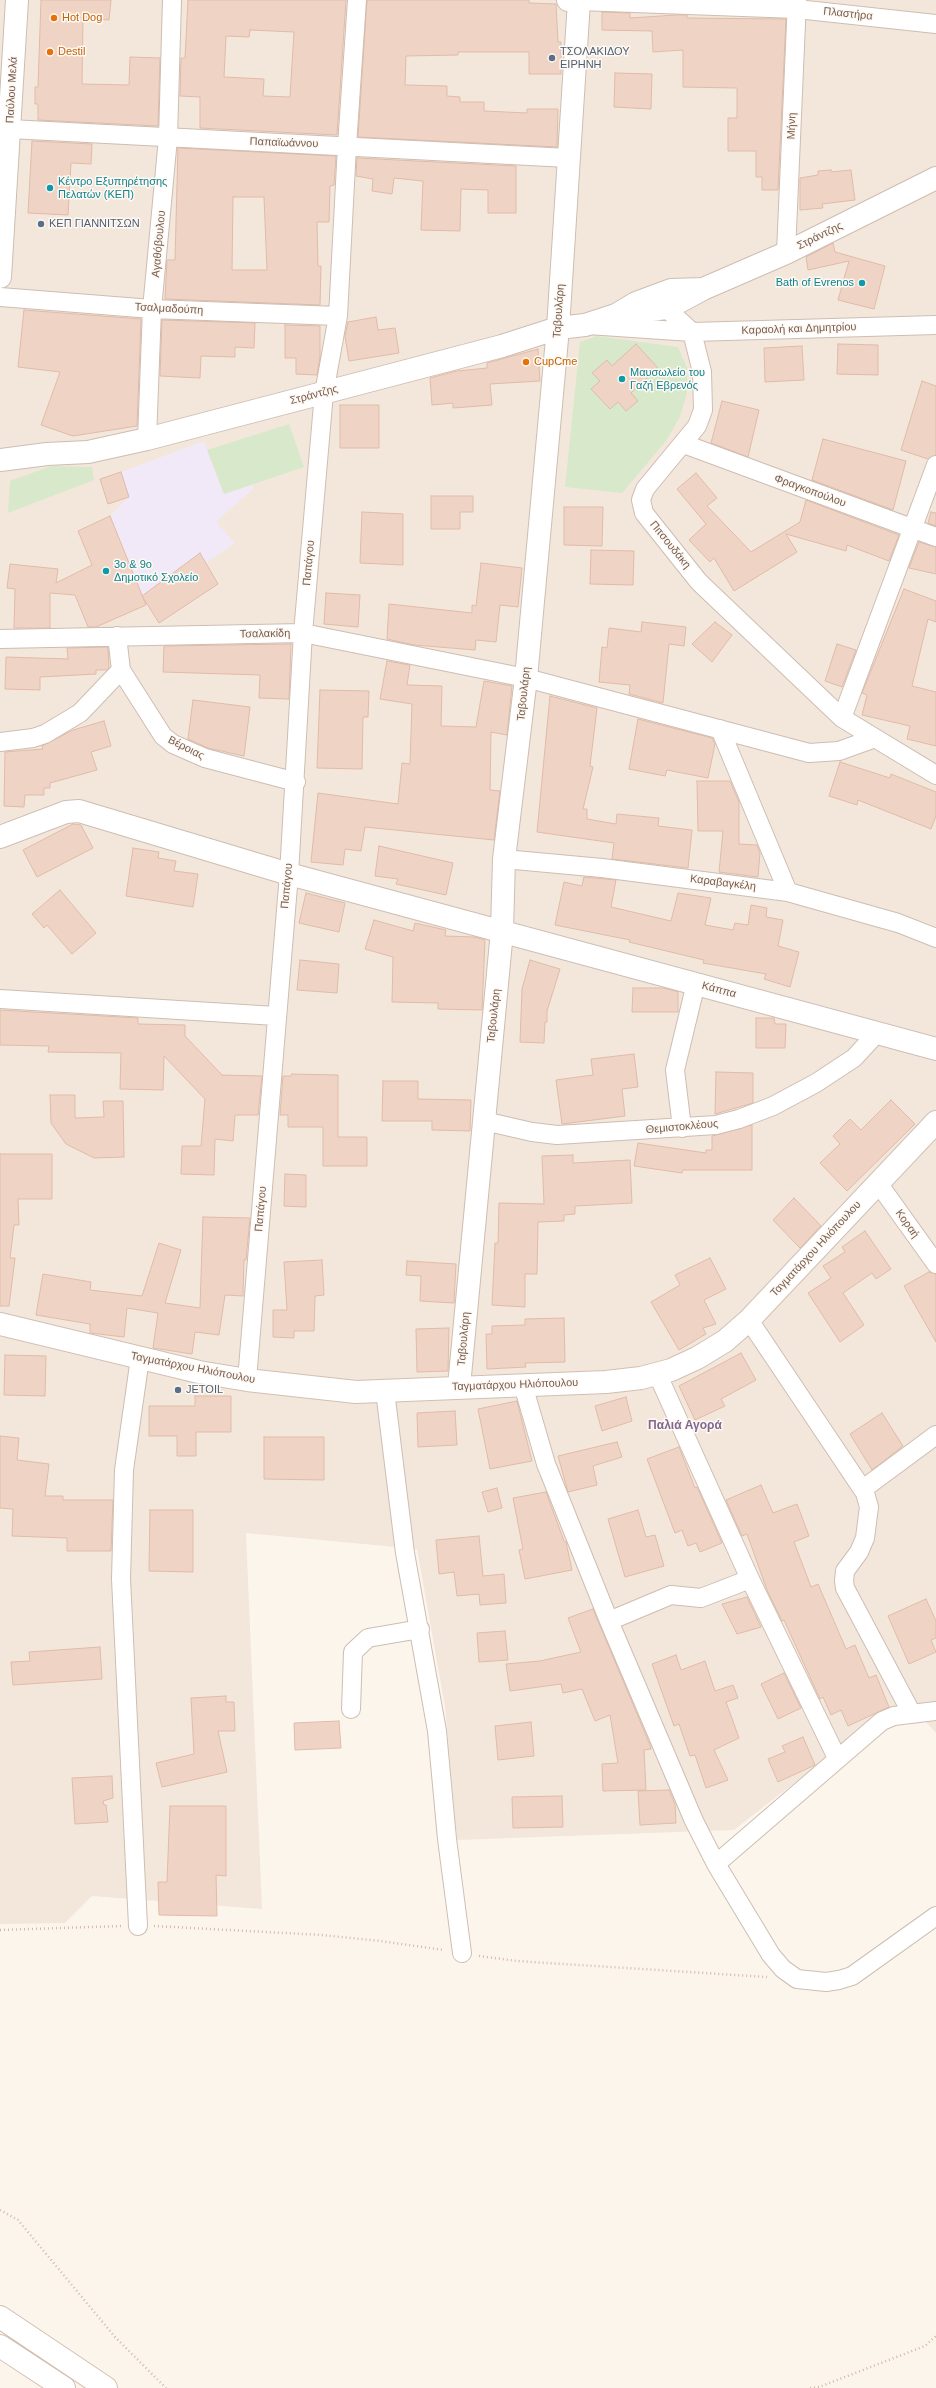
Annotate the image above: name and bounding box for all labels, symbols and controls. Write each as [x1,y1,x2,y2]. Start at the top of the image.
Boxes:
street label: Πλαστήρα [823,5,873,23]
place label: Hot Dog [62,11,102,25]
marker: Hot Dog [49,13,59,23]
place label: Destil [58,45,86,59]
place label: ΤΣΟΛΑΚΙΔΟΥ ΕΙΡΗΝΗ [560,45,630,71]
marker: Destil [45,47,55,57]
marker: ΤΣΟΛΑΚΙΔΟΥ ΕΙΡΗΝΗ [547,53,557,63]
street label: Παύλου Μελά [4,56,20,124]
street label: Μήνη [785,112,799,140]
street label: Παπαϊωάννου [249,135,319,151]
place label: Κέντρο Εξυπηρέτησης Πελατών (ΚΕΠ) [58,175,167,201]
marker: Κέντρο Εξυπηρέτησης Πελατών (ΚΕΠ) [45,183,55,193]
street label: Αγαθόβουλου [149,210,169,278]
place label: ΚΕΠ ΓΙΑΝΝΙΤΣΩΝ [49,217,140,231]
marker: ΚΕΠ ΓΙΑΝΝΙΤΣΩΝ [36,219,46,229]
street label: Στράντζης [795,219,845,253]
place label: Bath of Evrenos [776,276,854,290]
marker: Bath of Evrenos [857,278,867,288]
street label: Ταβουλάρη [551,283,567,339]
street label: Τσαλμαδούπη [134,301,204,317]
street label: Καραολή και Δημητρίου [741,320,857,338]
place label: CupCme [534,355,577,369]
marker: CupCme [521,357,531,367]
place label: Μαυσωλείο του Γαζή Εβρενός [630,366,705,392]
marker: Μαυσωλείο του Γαζή Εβρενός [617,374,627,384]
street label: Στράντζης [289,382,339,408]
street label: Φραγκοπούλου [772,472,848,510]
street label: Πιτσουδάκη [647,518,693,572]
street label: Παπάγου [300,540,318,586]
place label: 3ο & 9ο Δημοτικό Σχολείο [114,558,198,584]
marker: 3ο & 9ο Δημοτικό Σχολείο [101,566,111,576]
street label: Τσαλακίδη [240,627,290,641]
street label: Ταβουλάρη [515,666,533,722]
street label: Βέροιας [166,733,206,763]
street label: Παπάγου [278,863,296,909]
street label: Καραβαγκέλη [689,872,757,894]
street label: Κάππα [700,979,738,1001]
street label: Ταβουλάρη [485,988,503,1044]
street label: Θεμιστοκλέους [645,1117,719,1137]
street label: Παπάγου [252,1186,270,1232]
street label: Ταγματάρχου Ηλιόπουλου [768,1198,864,1300]
street label: Κοραή [892,1207,922,1241]
street label: Ταβουλάρη [455,1311,473,1367]
street label: Ταγματάρχου Ηλιόπουλου [130,1349,256,1387]
street label: Ταγματάρχου Ηλιόπουλου [452,1376,578,1394]
place label: JETOIL [186,1383,223,1397]
marker: JETOIL [173,1385,183,1395]
district label: Παλιά Αγορά [648,1419,722,1433]

